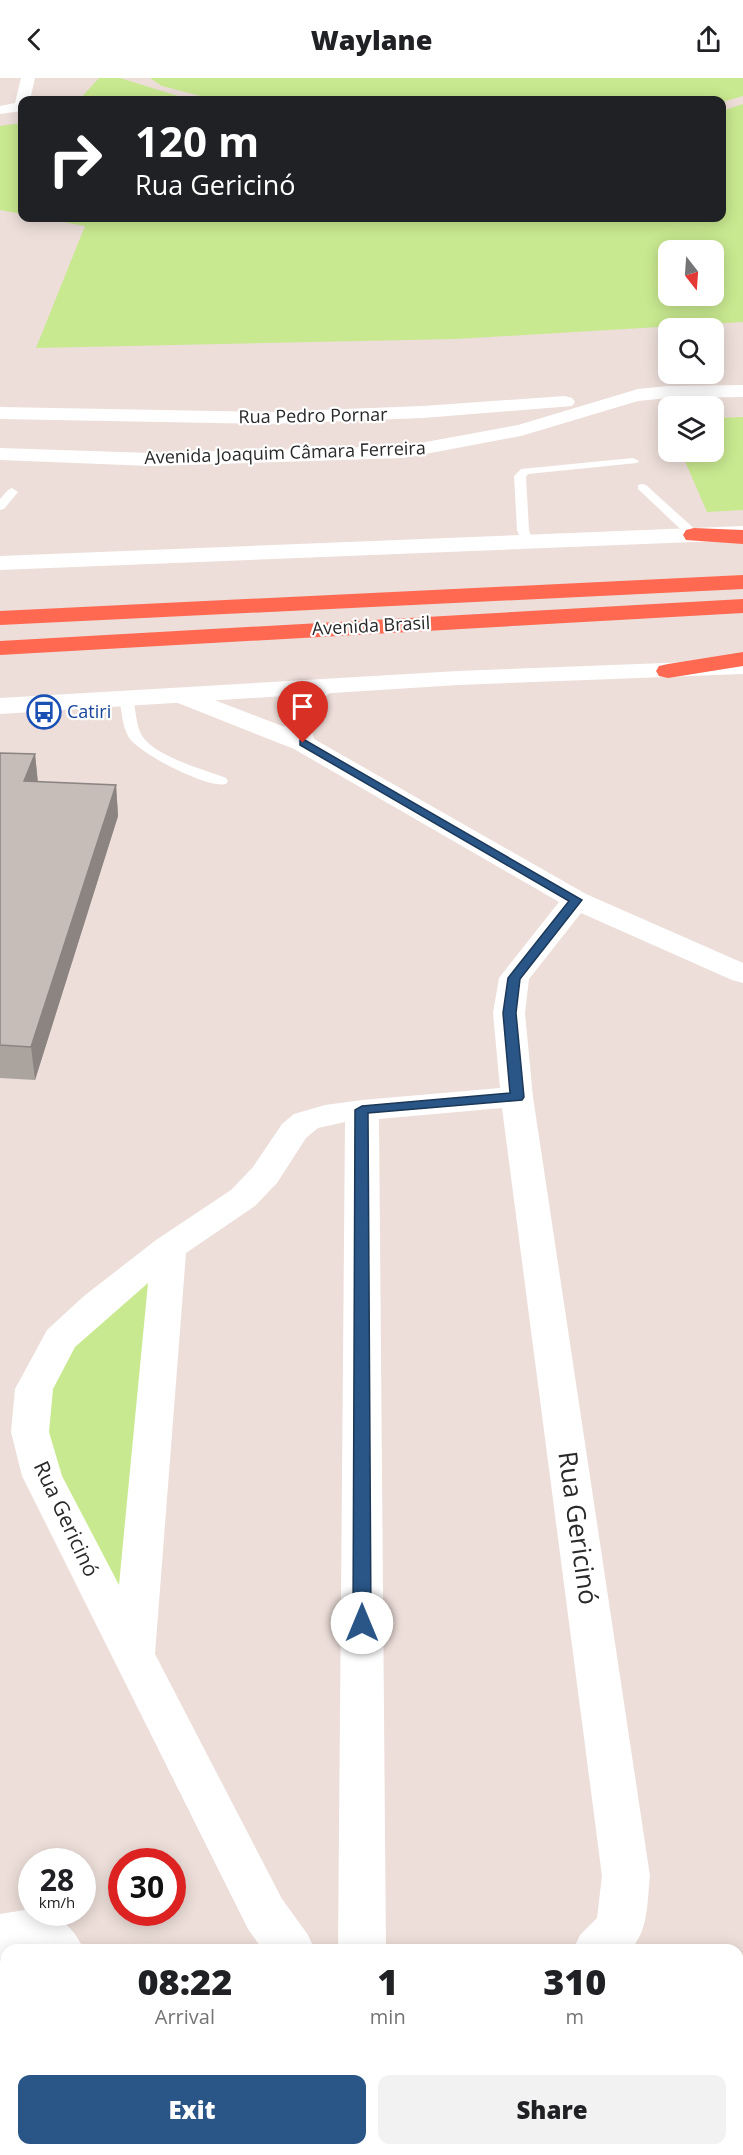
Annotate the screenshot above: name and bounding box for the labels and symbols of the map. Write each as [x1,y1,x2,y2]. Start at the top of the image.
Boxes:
north arrow [658,240,724,306]
street label: Rua Pedro Pornar [238,402,388,428]
street label: Avenida Joaquim Câmara Ferreira [144,435,426,469]
street label: Avenida Brasil [311,610,431,640]
pin [277,681,328,743]
bus stop icon: Catiri [26,694,62,730]
place label: Catiri [67,699,111,723]
street label: Rua Gericinó [550,1449,608,1607]
street label: Rua Gericinó [28,1456,106,1581]
position arrow [330,1591,394,1655]
speed limit sign: 30 [108,1848,186,1926]

